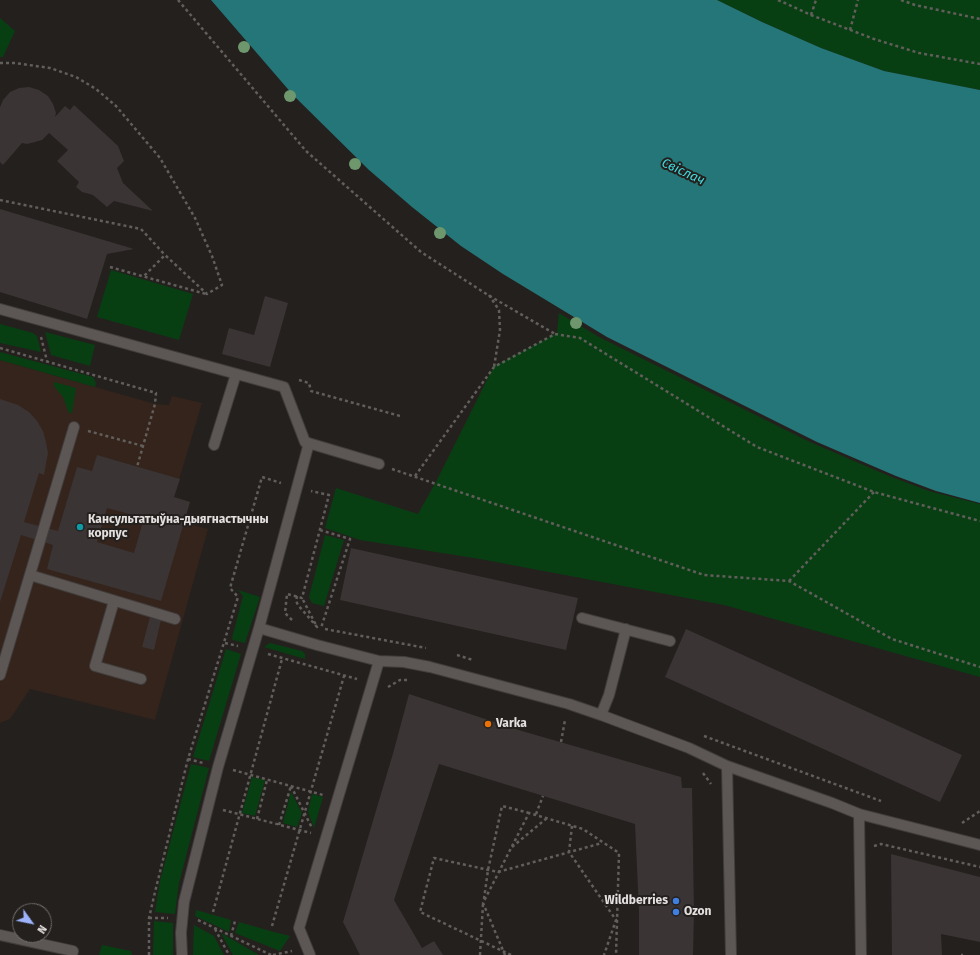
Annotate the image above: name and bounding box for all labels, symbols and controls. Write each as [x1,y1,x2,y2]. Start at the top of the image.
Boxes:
water label: Свіслач [659,155,707,189]
place label: Кансультатыўна-дыягнастычны корпус [88,513,269,541]
marker: Кансультатыўна-дыягнастычны корпус [75,522,85,532]
place label: Varka [496,717,527,731]
marker: Varka [483,719,493,729]
place label: Wildberries [605,894,668,908]
marker: Wildberries [671,896,681,906]
north arrow [12,903,52,943]
place label: Ozon [684,905,712,919]
marker: Ozon [671,907,681,917]
text: N [34,923,49,936]

